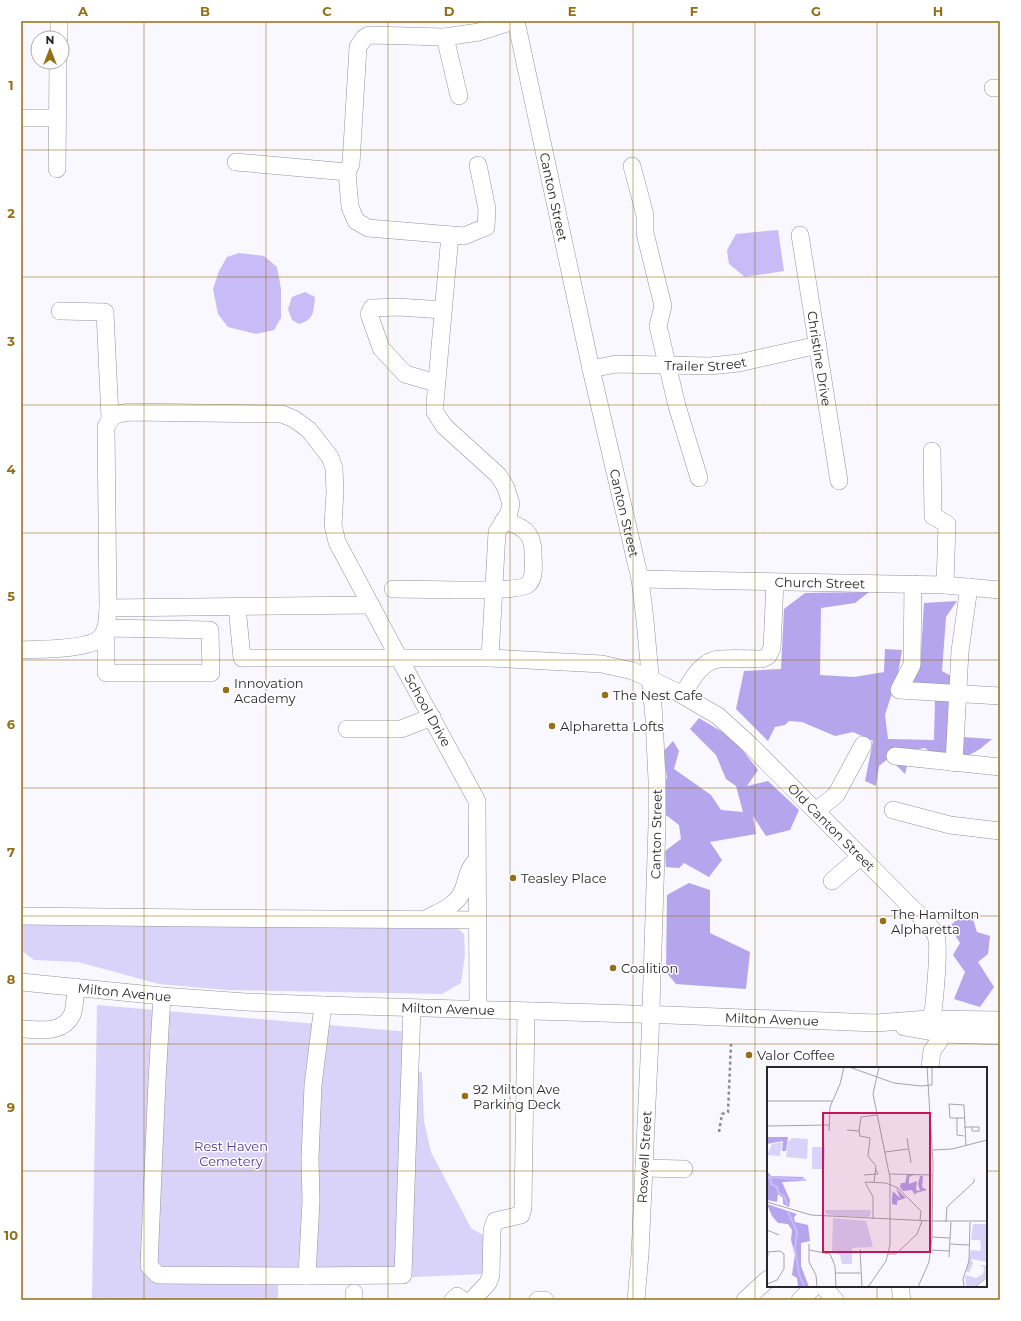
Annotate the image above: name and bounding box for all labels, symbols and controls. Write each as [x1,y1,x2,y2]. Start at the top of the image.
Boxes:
text: A [77,3,89,19]
text: B [200,3,210,19]
text: C [322,3,332,19]
text: D [444,3,455,19]
text: E [568,3,577,19]
text: F [690,3,698,19]
text: G [811,3,821,19]
text: H [933,3,943,19]
north arrow [30,30,70,70]
text: N [46,33,54,47]
text: 1 [8,77,14,93]
street label: Canton Street [537,151,571,243]
text: 2 [7,205,15,221]
street label: Christine Drive [804,310,835,407]
text: 3 [6,333,15,349]
street label: Trailer Street [664,354,748,374]
text: 4 [7,461,16,477]
street label: Canton Street [607,467,643,559]
street label: Church Street [775,574,865,591]
text: 5 [7,588,15,604]
street label: School Drive [401,671,455,750]
place label: Innovation Academy [234,675,304,706]
marker: Innovation Academy [221,685,231,695]
place label: The Nest Cafe [613,687,703,703]
marker: The Nest Cafe [600,690,610,700]
text: 6 [7,716,16,732]
place label: Alpharetta Lofts [560,718,664,734]
marker: Alpharetta Lofts [547,721,557,731]
street label: Old Canton Street [785,780,878,874]
street label: Canton Street [647,789,665,879]
text: 7 [7,844,15,860]
place label: Teasley Place [521,870,607,886]
marker: Teasley Place [508,873,518,883]
place label: The Hamilton Alpharetta [891,906,979,937]
marker: The Hamilton Alpharetta [878,916,888,926]
place label: Coalition [621,960,678,976]
marker: Coalition [608,963,618,973]
text: 8 [7,971,16,987]
street label: Milton Avenue [77,980,172,1005]
street label: Milton Avenue [401,999,495,1018]
street label: Milton Avenue [725,1009,819,1029]
place label: Valor Coffee [757,1047,835,1063]
marker: Valor Coffee [744,1050,754,1060]
inset map [767,1067,987,1287]
place label: 92 Milton Ave Parking Deck [473,1081,561,1112]
marker: 92 Milton Ave Parking Deck [460,1091,470,1101]
text: 9 [7,1099,15,1115]
street label: Roswell Street [634,1110,654,1204]
park label: Rest Haven Cemetery [194,1138,268,1169]
text: 10 [4,1227,18,1243]

